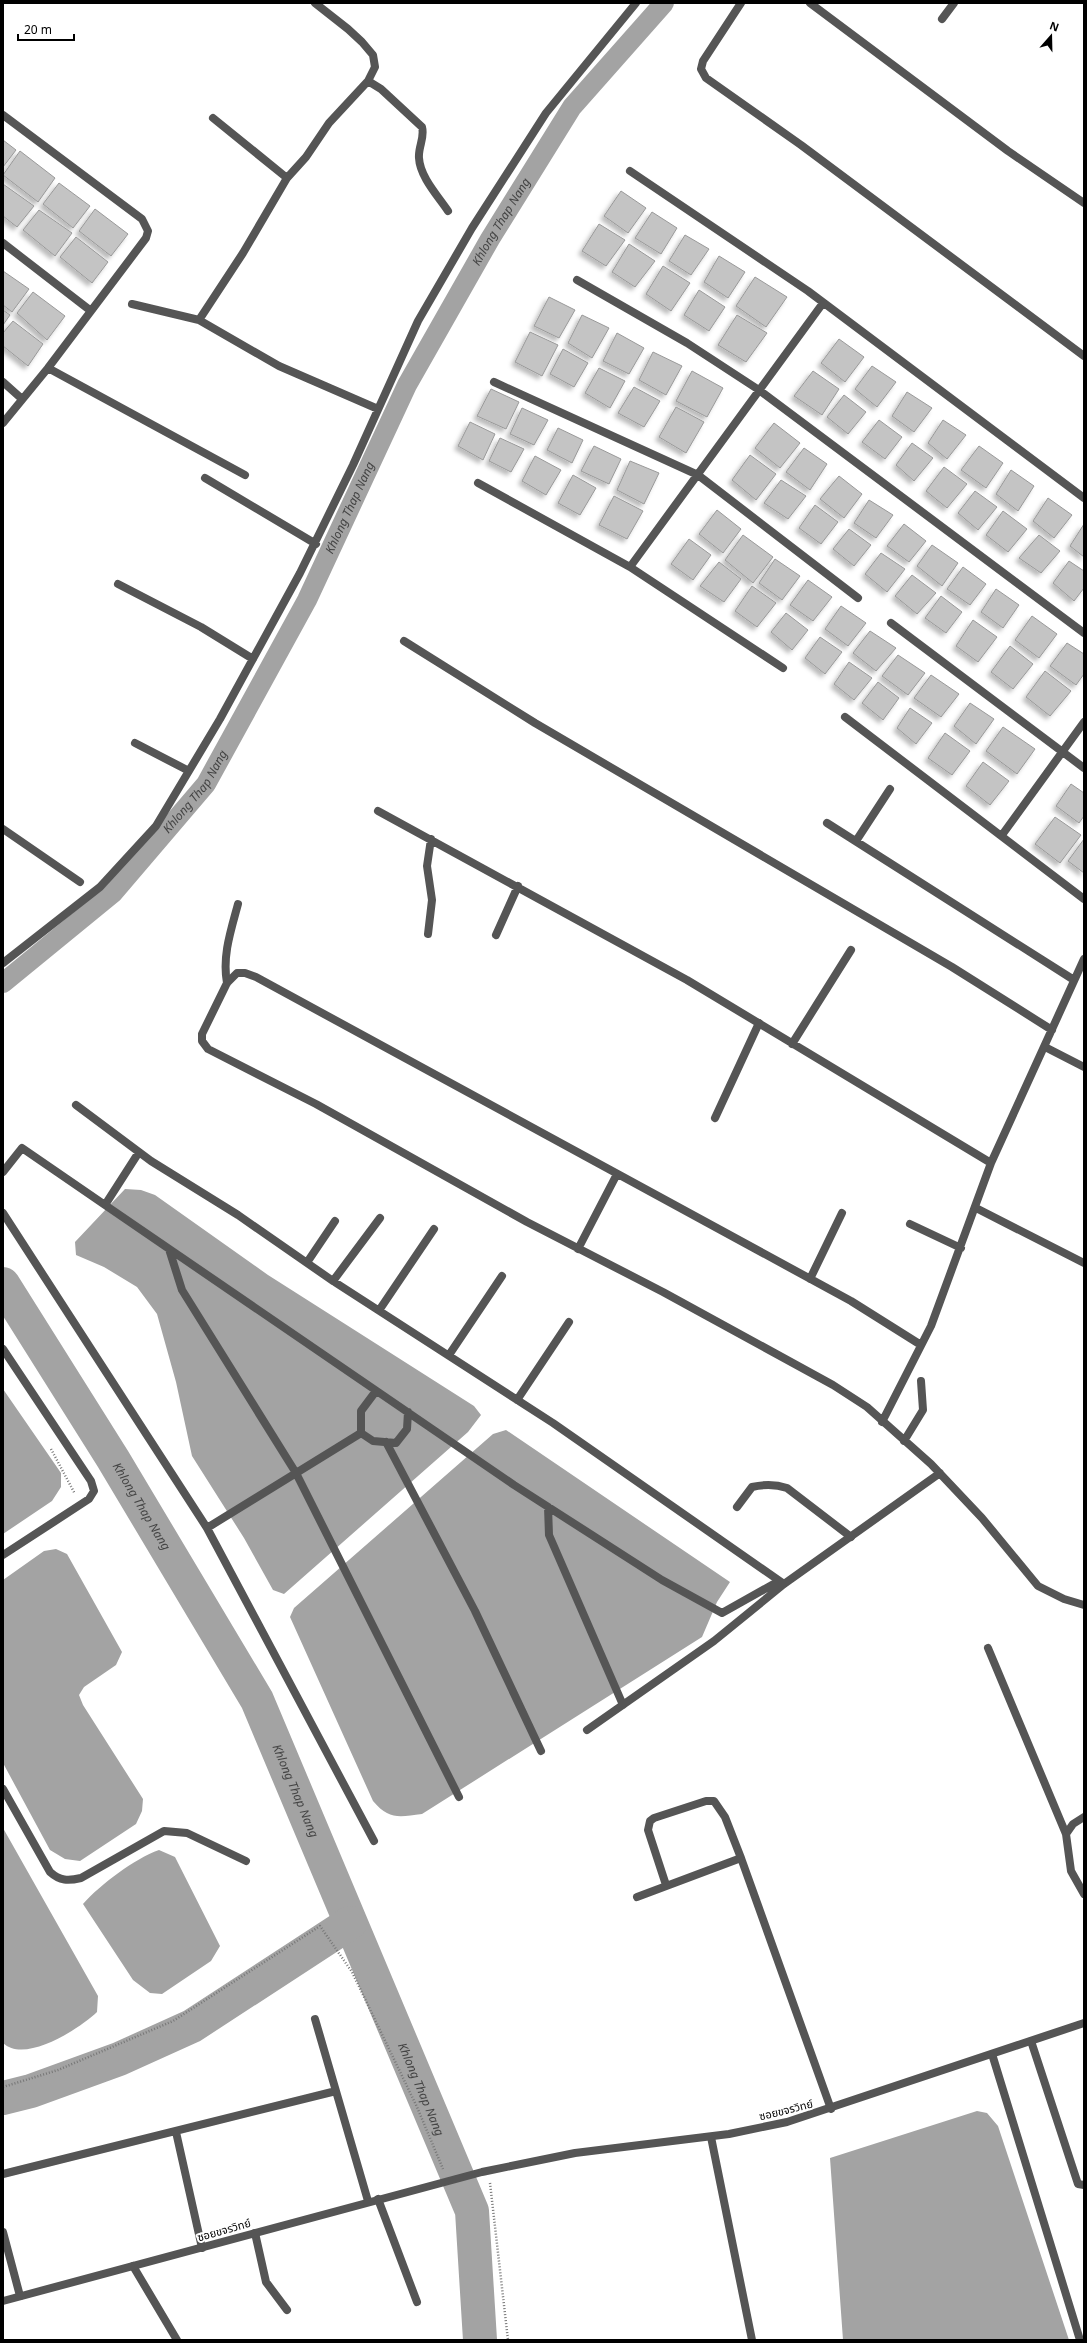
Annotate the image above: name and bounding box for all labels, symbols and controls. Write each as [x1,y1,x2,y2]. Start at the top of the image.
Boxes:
scale bar [18,16,74,42]
north arrow [1031,16,1071,56]
text: N [1048,18,1061,35]
text: 20 m [24,21,52,38]
water label: Khlong Thap Nang [468,174,534,268]
water label: Khlong Thap Nang [321,459,378,556]
water label: Khlong Thap Nang [159,747,231,837]
water label: Khlong Thap Nang [109,1459,175,1553]
water label: Khlong Thap Nang [269,1741,323,1840]
water label: Khlong Thap Nang [394,2040,449,2139]
street label: ซอยขจรวิทย์ [757,2096,814,2123]
street label: ซอยขจรวิทย์ [195,2215,252,2244]

